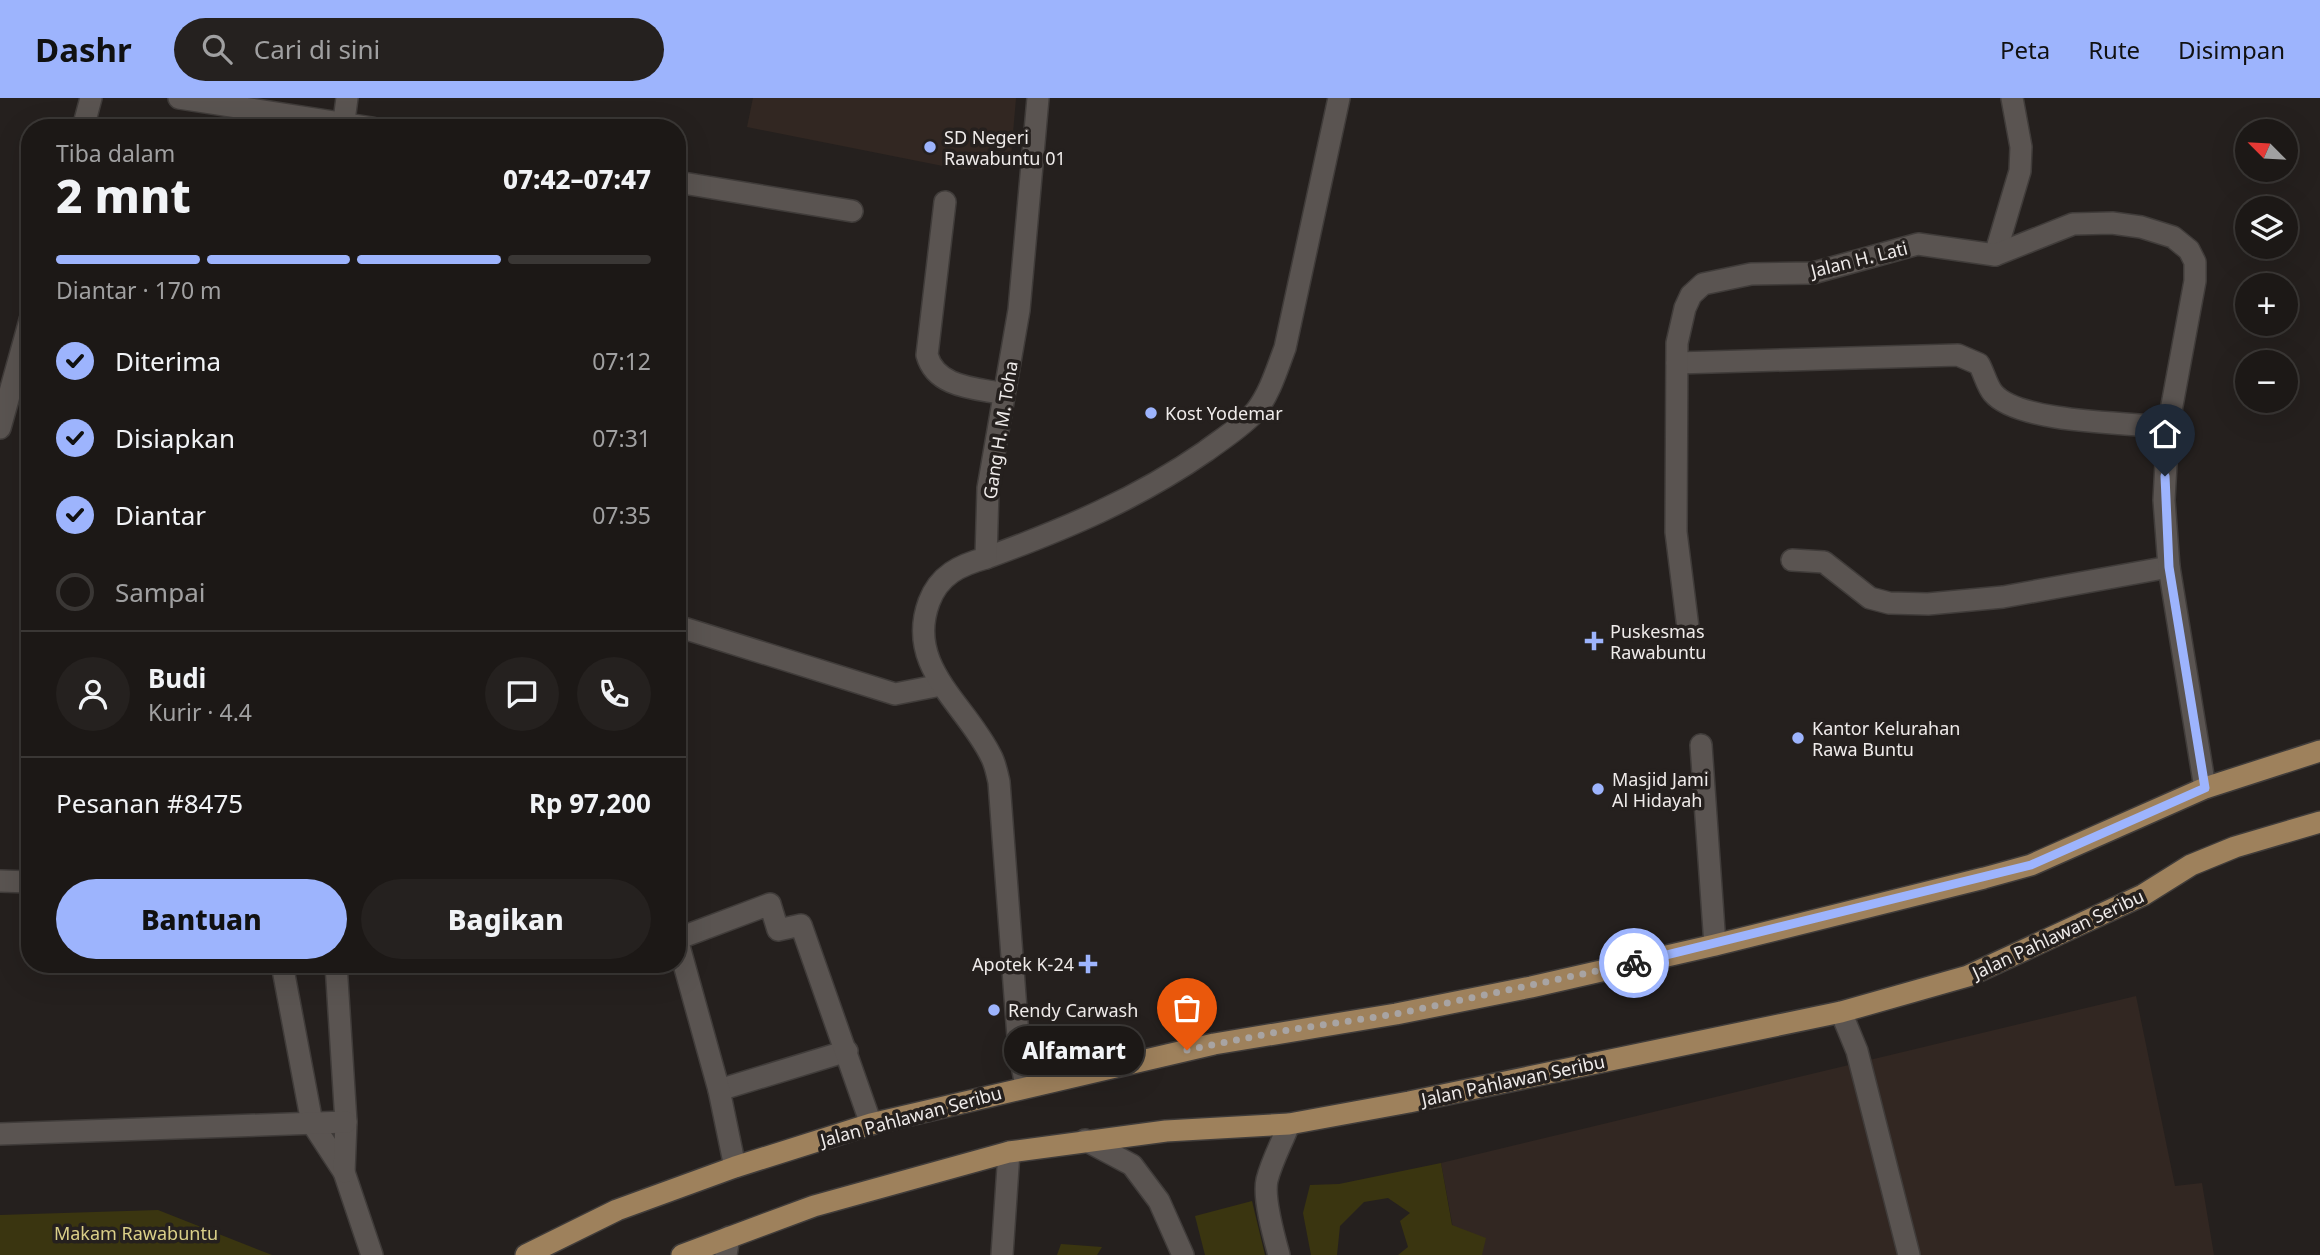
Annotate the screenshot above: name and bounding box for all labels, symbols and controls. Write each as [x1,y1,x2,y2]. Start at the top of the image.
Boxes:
search box [174,18,664,81]
text: Dashr [35,27,132,72]
icon: search [198,30,236,68]
text: Cari di sini [254,31,380,67]
text: Peta [2000,33,2050,66]
text: Rute [2088,33,2140,66]
text: Disimpan [2178,33,2285,66]
north arrow [2235,119,2298,182]
map controls [2235,119,2298,413]
place label: SD Negeri Rawabuntu 01 [944,125,1066,170]
text: Tiba dalam [56,137,175,169]
marker: SD Negeri Rawabuntu 01 [922,139,938,155]
text: 07:42–07:47 [503,161,651,197]
text: 2 mnt [56,164,191,226]
button: layers [2235,196,2298,259]
street label: Jalan H. Lati [1806,235,1910,283]
button: + [2235,273,2298,336]
text: Diantar · 170 m [56,274,222,306]
icon: check [56,342,94,380]
text: Diterima [115,343,221,379]
text: 07:12 [592,345,651,377]
button: − [2235,350,2298,413]
street label: Gang H. M. Toha [977,359,1023,501]
place label: Kost Yodemar [1165,401,1283,425]
pin [2135,404,2195,476]
marker: Kost Yodemar [1143,405,1159,421]
icon: home [2146,415,2184,453]
icon: check [56,419,94,457]
text: Disiapkan [115,420,235,456]
text: 07:31 [592,422,651,454]
icon: check [56,496,94,534]
text: Diantar [115,497,206,533]
text: 07:35 [592,499,651,531]
text: Sampai [115,574,205,610]
place label: Puskesmas Rawabuntu [1610,619,1706,664]
marker: Puskesmas Rawabuntu [1584,631,1604,651]
button: person [56,657,130,731]
button: chat [485,657,559,731]
button: phone [577,657,651,731]
text: Budi [148,660,206,696]
text: Kurir · 4.4 [148,696,252,728]
place label: Kantor Kelurahan Rawa Buntu [1812,716,1960,761]
marker: Kantor Kelurahan Rawa Buntu [1790,730,1806,746]
place label: Masjid Jami Al Hidayah [1612,767,1709,812]
marker: Masjid Jami Al Hidayah [1590,781,1606,797]
text: Pesanan #8475 [56,785,243,821]
text: Rp 97,200 [529,785,651,821]
button: Bantuan [56,879,347,959]
button: Bagikan [361,879,651,959]
street label: Jalan Pahlawan Seribu [1966,884,2148,985]
courier [1599,928,1669,998]
icon: bike [1615,944,1653,982]
place label: Apotek K-24 [972,952,1074,976]
marker: Apotek K-24 [1080,956,1096,972]
pin [1157,978,1217,1050]
icon: bag [1168,989,1206,1027]
place label: Rendy Carwash [1008,998,1138,1022]
marker: Rendy Carwash [986,1002,1002,1018]
callout: Alfamart [1005,1026,1145,1074]
text: Alfamart [1022,1034,1126,1066]
street label: Jalan Pahlawan Seribu [1417,1049,1607,1112]
street label: Jalan Pahlawan Seribu [816,1080,1004,1152]
park label: Makam Rawabuntu [54,1221,218,1245]

